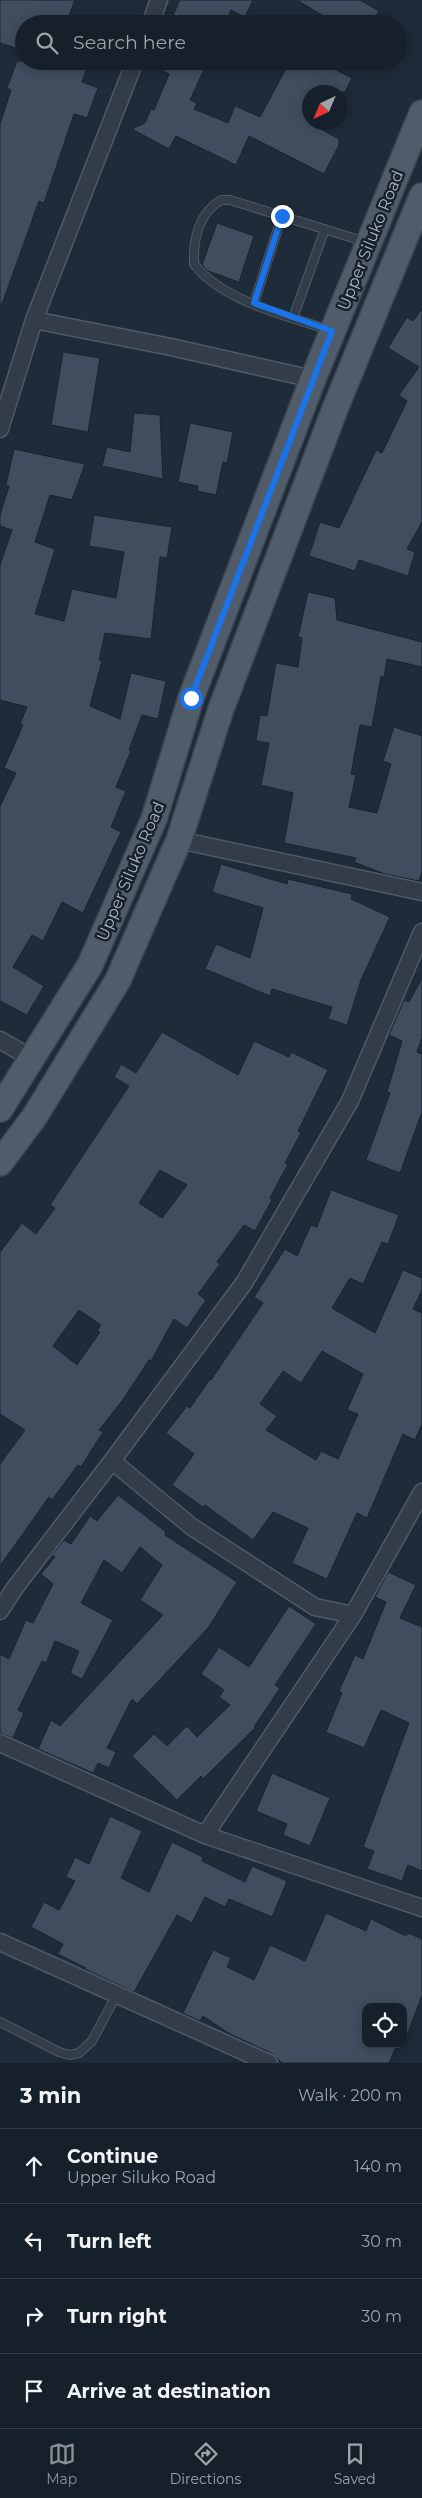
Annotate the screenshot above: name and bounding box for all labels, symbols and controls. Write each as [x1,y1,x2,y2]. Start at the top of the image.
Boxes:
search box [15,15,407,70]
icon: search [33,29,61,57]
text: Search here [73,31,186,54]
north arrow [302,85,347,130]
street label: Upper Siluko Road [334,167,407,313]
route end [271,205,294,228]
route start [180,687,203,710]
street label: Upper Siluko Road [93,799,168,944]
map controls [362,2003,407,2048]
button: locate [362,2003,407,2048]
text: 3 min [20,2083,81,2108]
text: Walk · 200 m [298,2086,402,2105]
text: Continue [67,2145,158,2168]
icon: ahead [20,2152,48,2180]
text: 140 m [354,2157,402,2176]
text: Upper Siluko Road [67,2168,216,2187]
icon: left [20,2227,48,2255]
text: Turn left [67,2230,152,2253]
text: 30 m [361,2232,402,2251]
icon: right [20,2302,48,2330]
text: Turn right [67,2305,167,2328]
text: 30 m [361,2307,402,2326]
icon: arrive [20,2377,48,2405]
text: Arrive at destination [67,2380,271,2403]
tab: Map [46,2440,77,2488]
tab: Directions [170,2440,241,2488]
tab: Saved [334,2440,376,2488]

